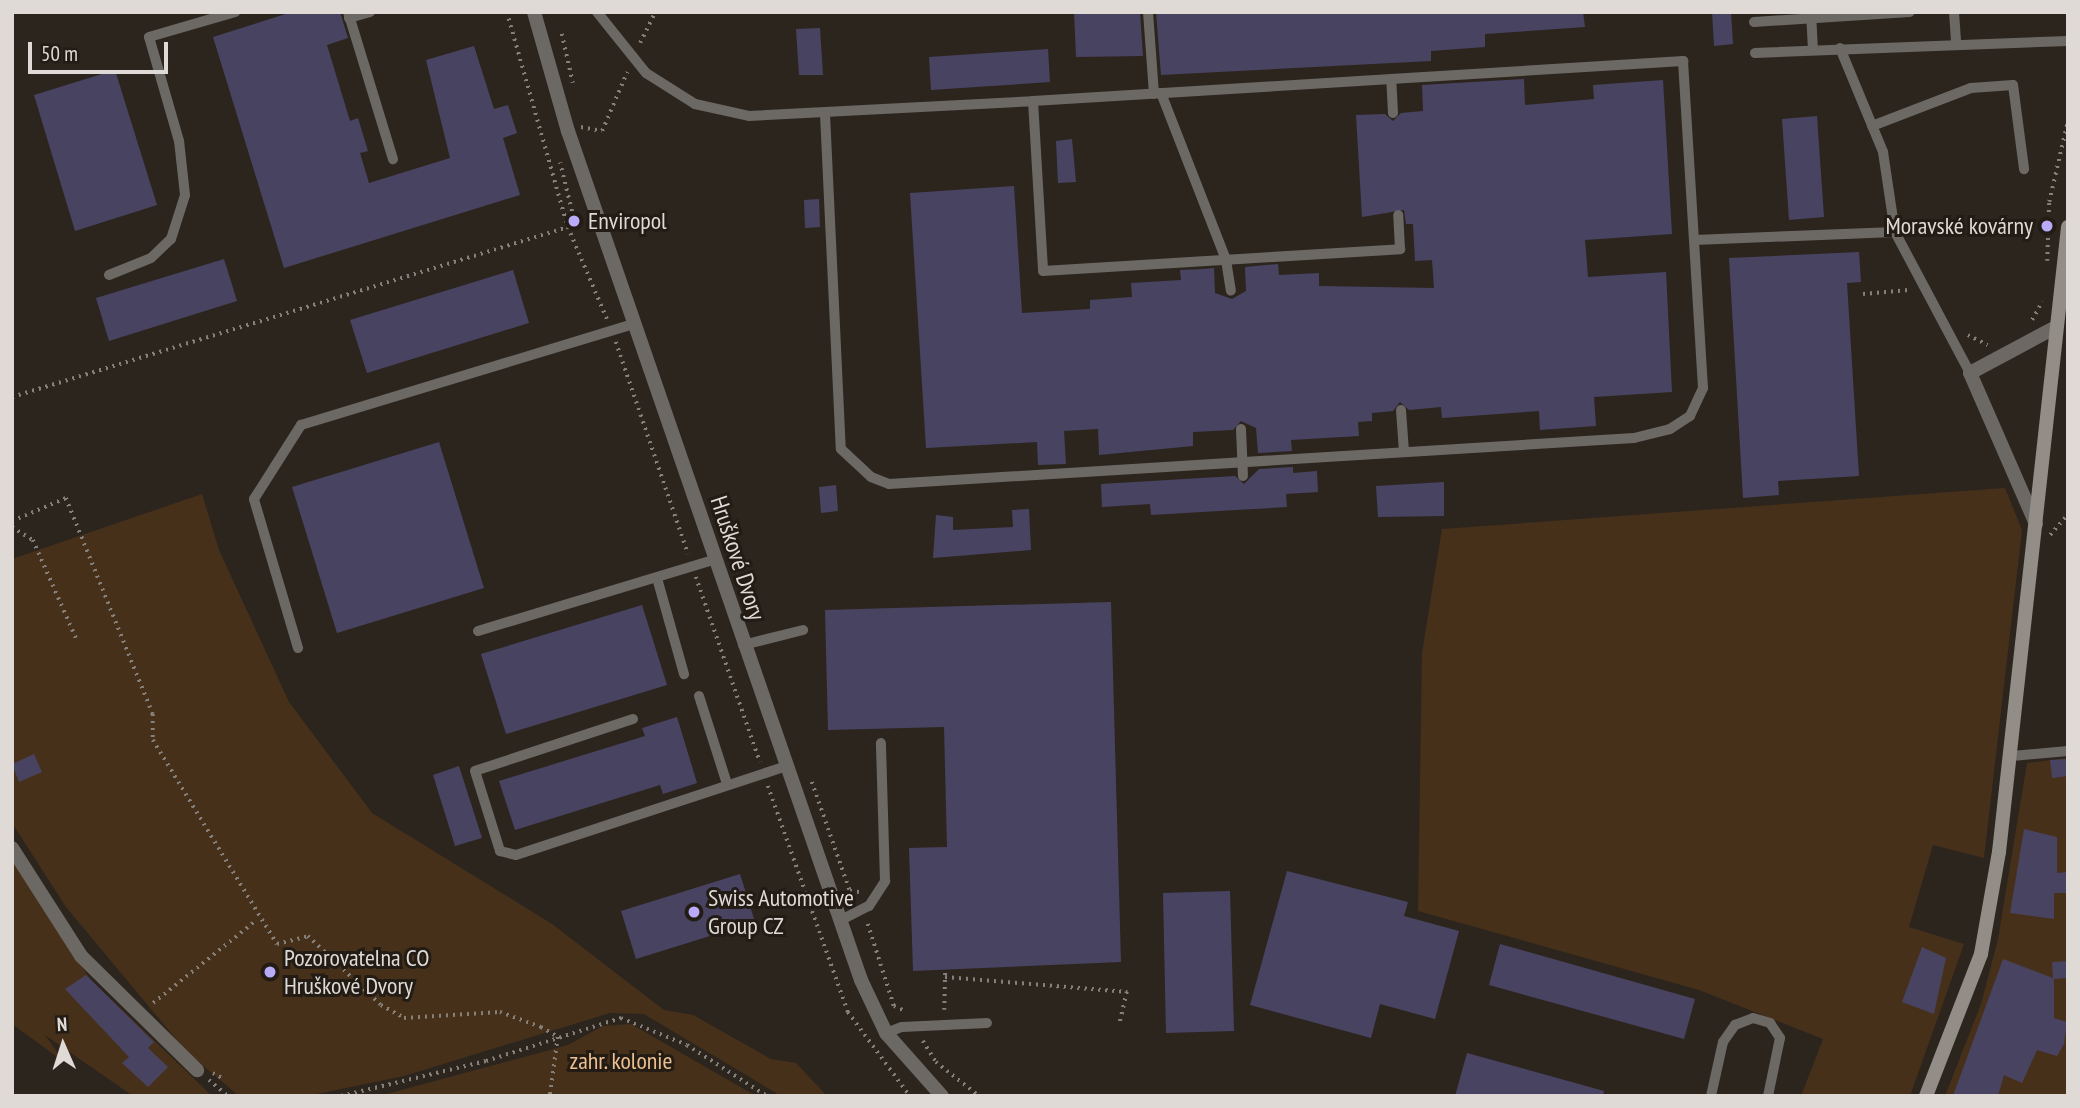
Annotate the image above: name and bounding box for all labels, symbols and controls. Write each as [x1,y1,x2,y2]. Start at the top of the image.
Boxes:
scale bar [32,28,172,72]
text: 50 m [41,40,78,67]
place label: Enviropol [588,207,667,235]
place label: Moravské kovárny [1885,212,2033,240]
marker: Enviropol [566,213,582,229]
marker: Moravské kovárny [2039,218,2055,234]
street label: Hruškové Dvory [704,492,772,624]
place label: Swiss Automotive Group CZ [708,884,855,940]
marker: Swiss Automotive Group CZ [686,904,702,920]
place label: Pozorovatelna CO Hruškové Dvory [284,944,429,1000]
marker: Pozorovatelna CO Hruškové Dvory [262,964,278,980]
north arrow [28,1010,98,1080]
text: N [56,1012,68,1036]
park label: zahr. kolonie [569,1047,673,1075]

